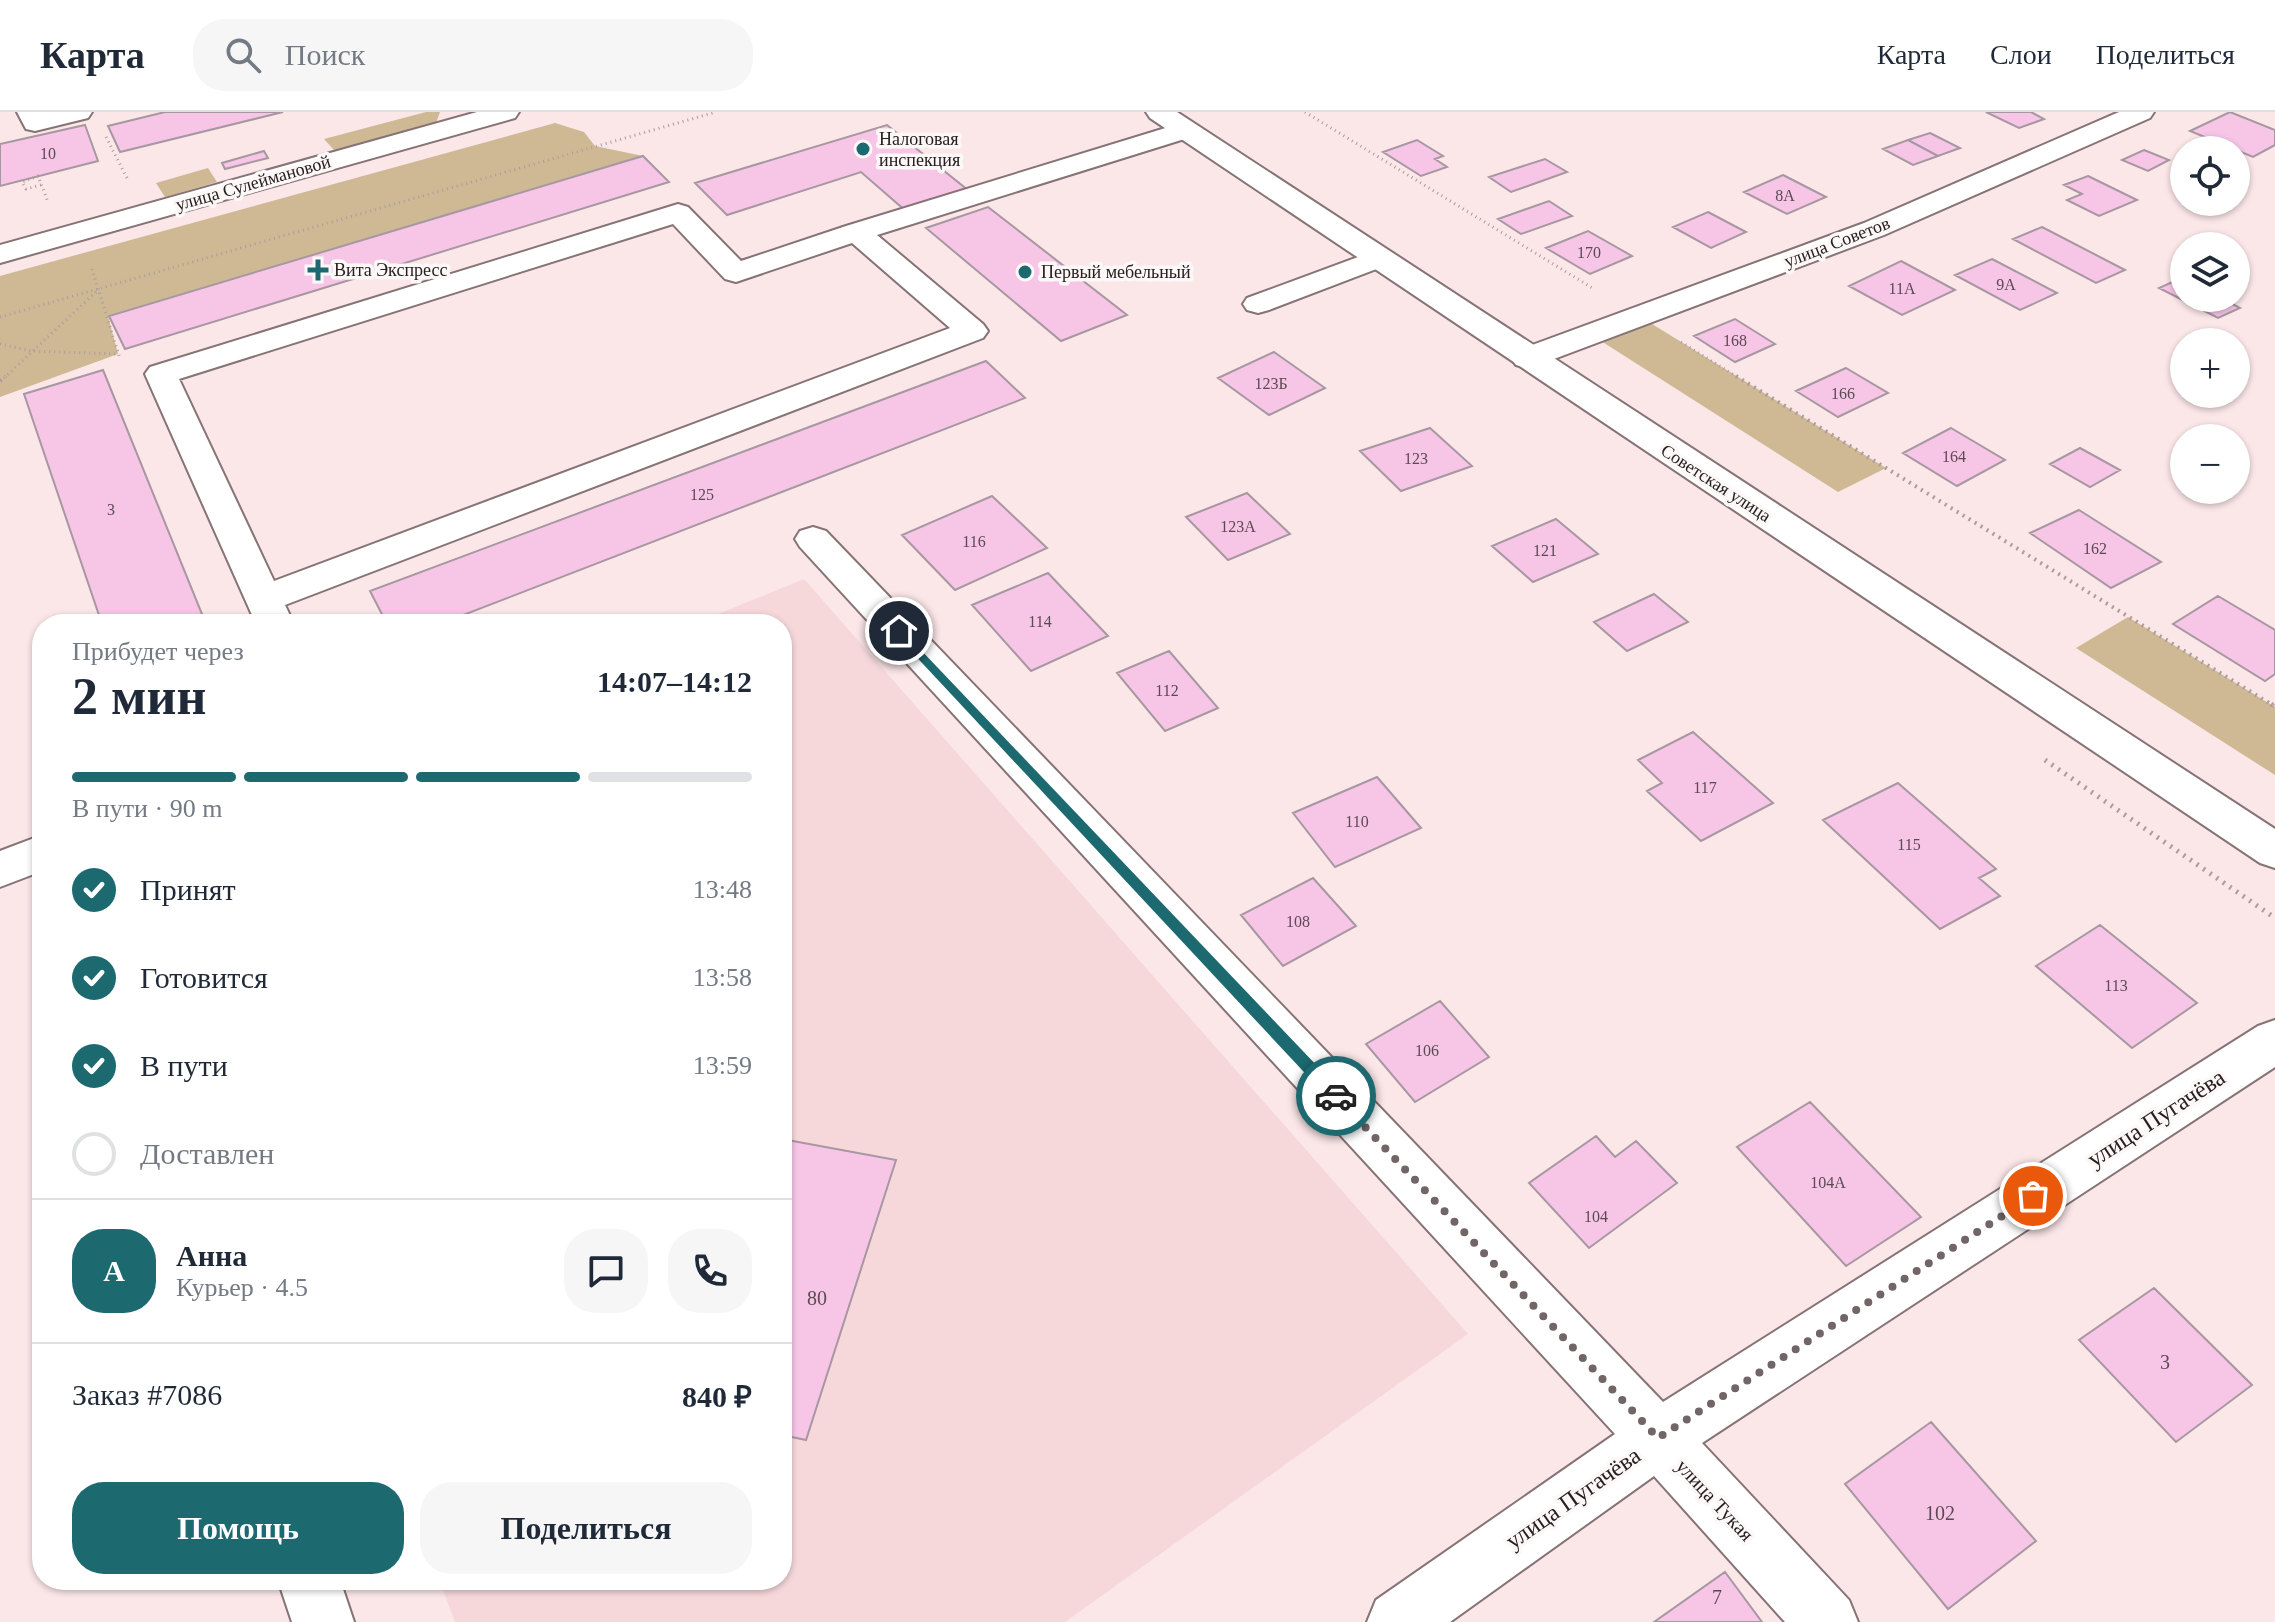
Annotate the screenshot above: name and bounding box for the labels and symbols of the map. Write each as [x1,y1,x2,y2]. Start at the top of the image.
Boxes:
place label: Налоговая инспекция [879,129,960,170]
marker: Налоговая инспекция [854,140,872,158]
house number: 10 [40,145,56,162]
street label: улица Сулеймановой [173,151,333,215]
house number: 8А [1775,187,1795,204]
street label: улица Советов [1781,213,1893,271]
house number: 170 [1577,244,1601,261]
place label: Вита Экспресс [334,260,447,280]
marker: Вита Экспресс [309,261,327,279]
place label: Первый мебельный [1041,262,1191,282]
marker: Первый мебельный [1016,263,1034,281]
house number: 9А [1996,276,2016,293]
house number: 11А [1889,280,1916,297]
house number: 168 [1723,332,1747,349]
house number: 123Б [1254,375,1288,392]
house number: 166 [1831,385,1855,402]
street label: Советская улица [1657,440,1775,526]
house number: 164 [1942,448,1966,465]
house number: 123 [1404,450,1428,467]
house number: 125 [690,486,714,503]
house number: 3 [107,501,115,518]
house number: 123А [1220,518,1256,535]
house number: 116 [962,533,986,550]
house number: 162 [2083,540,2107,557]
house number: 121 [1533,542,1557,559]
pin [865,597,933,665]
house number: 114 [1028,613,1052,630]
house number: 112 [1155,682,1179,699]
house number: 117 [1693,779,1717,796]
house number: 110 [1345,813,1369,830]
house number: 115 [1897,836,1921,853]
house number: 108 [1286,913,1310,930]
house number: 113 [2104,977,2128,994]
house number: 106 [1415,1042,1439,1059]
courier [1296,1056,1376,1136]
street label: улица Пугачёва [2082,1064,2230,1172]
pin [1999,1162,2067,1230]
house number: 104А [1810,1174,1846,1191]
house number: 104 [1584,1208,1608,1225]
house number: 80 [807,1287,827,1309]
house number: 3 [2160,1351,2170,1373]
street label: улица Пугачёва [1501,1442,1646,1554]
street label: улица Тукая [1671,1455,1758,1546]
house number: 102 [1925,1502,1955,1524]
house number: 7 [1712,1586,1722,1608]

